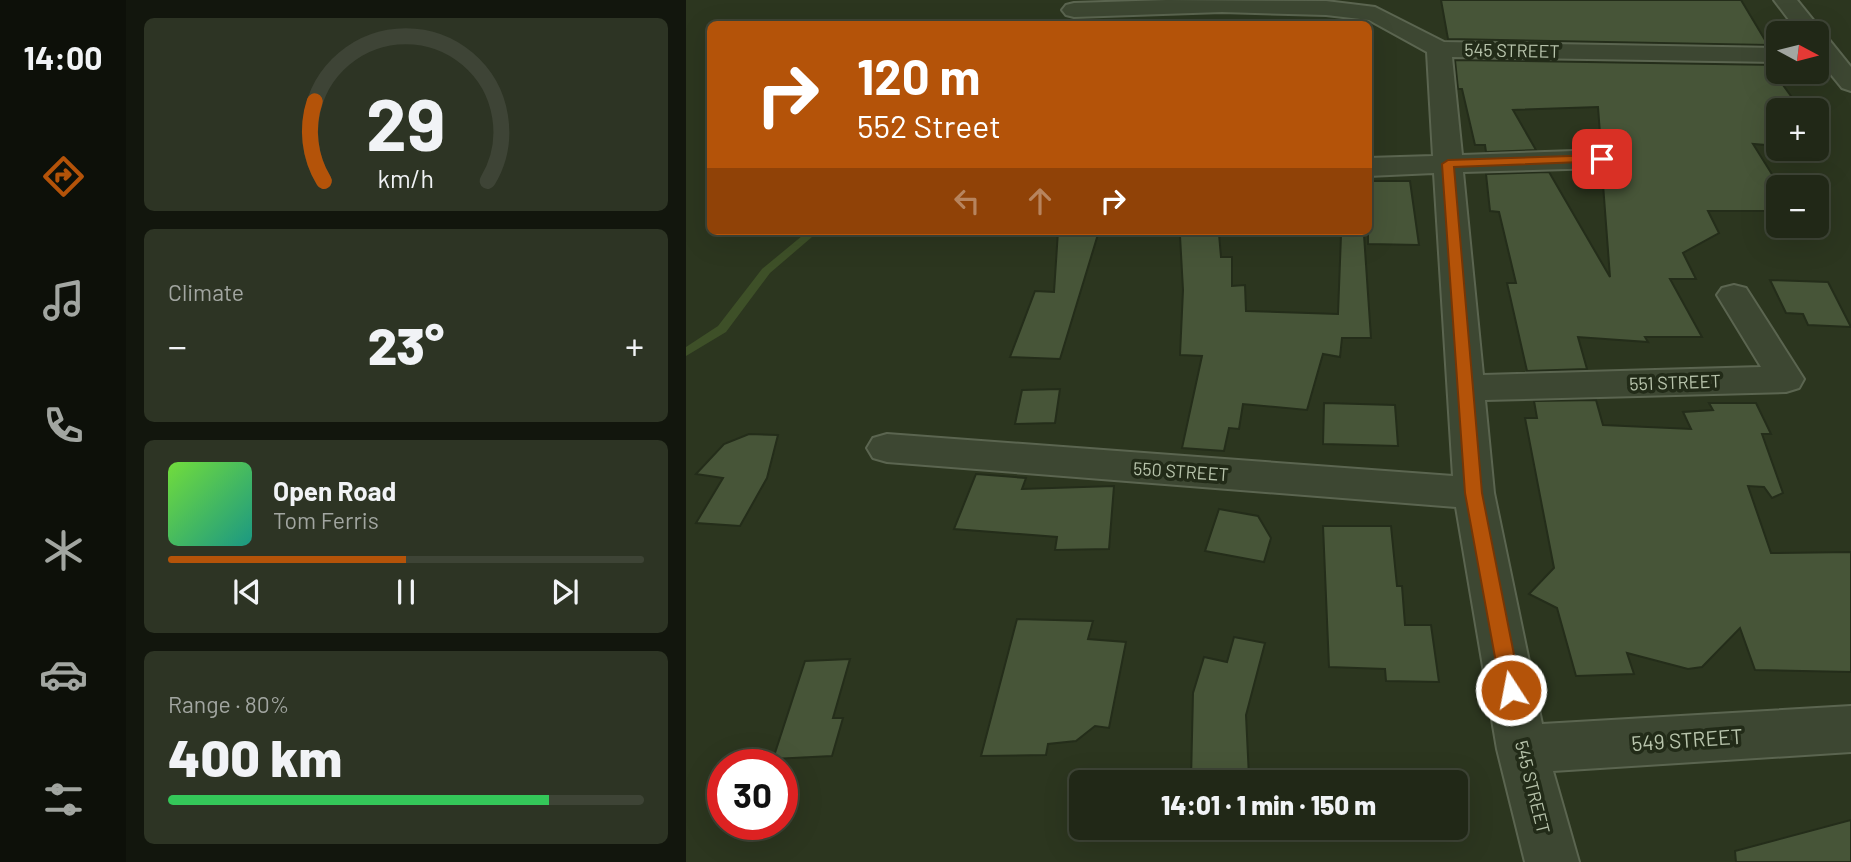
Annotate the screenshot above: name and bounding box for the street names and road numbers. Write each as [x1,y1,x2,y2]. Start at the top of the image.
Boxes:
street label: 545 STREET [1464,38,1560,62]
street label: 551 STREET [1629,369,1721,395]
street label: 550 STREET [1133,457,1229,485]
street label: 549 STREET [1631,723,1744,755]
street label: 545 STREET [1511,738,1555,836]

